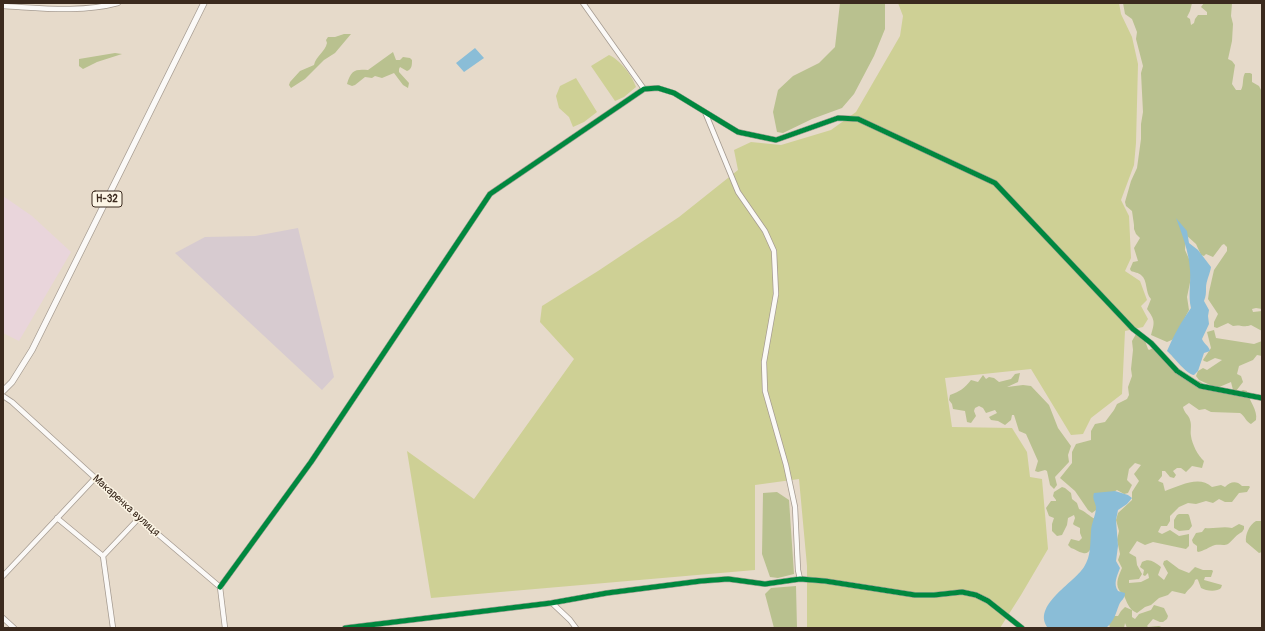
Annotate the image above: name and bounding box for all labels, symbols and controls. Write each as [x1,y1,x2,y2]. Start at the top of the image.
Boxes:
road number: Н-32 [92,191,122,207]
street label: Макаренка вулиця [90,472,162,540]

